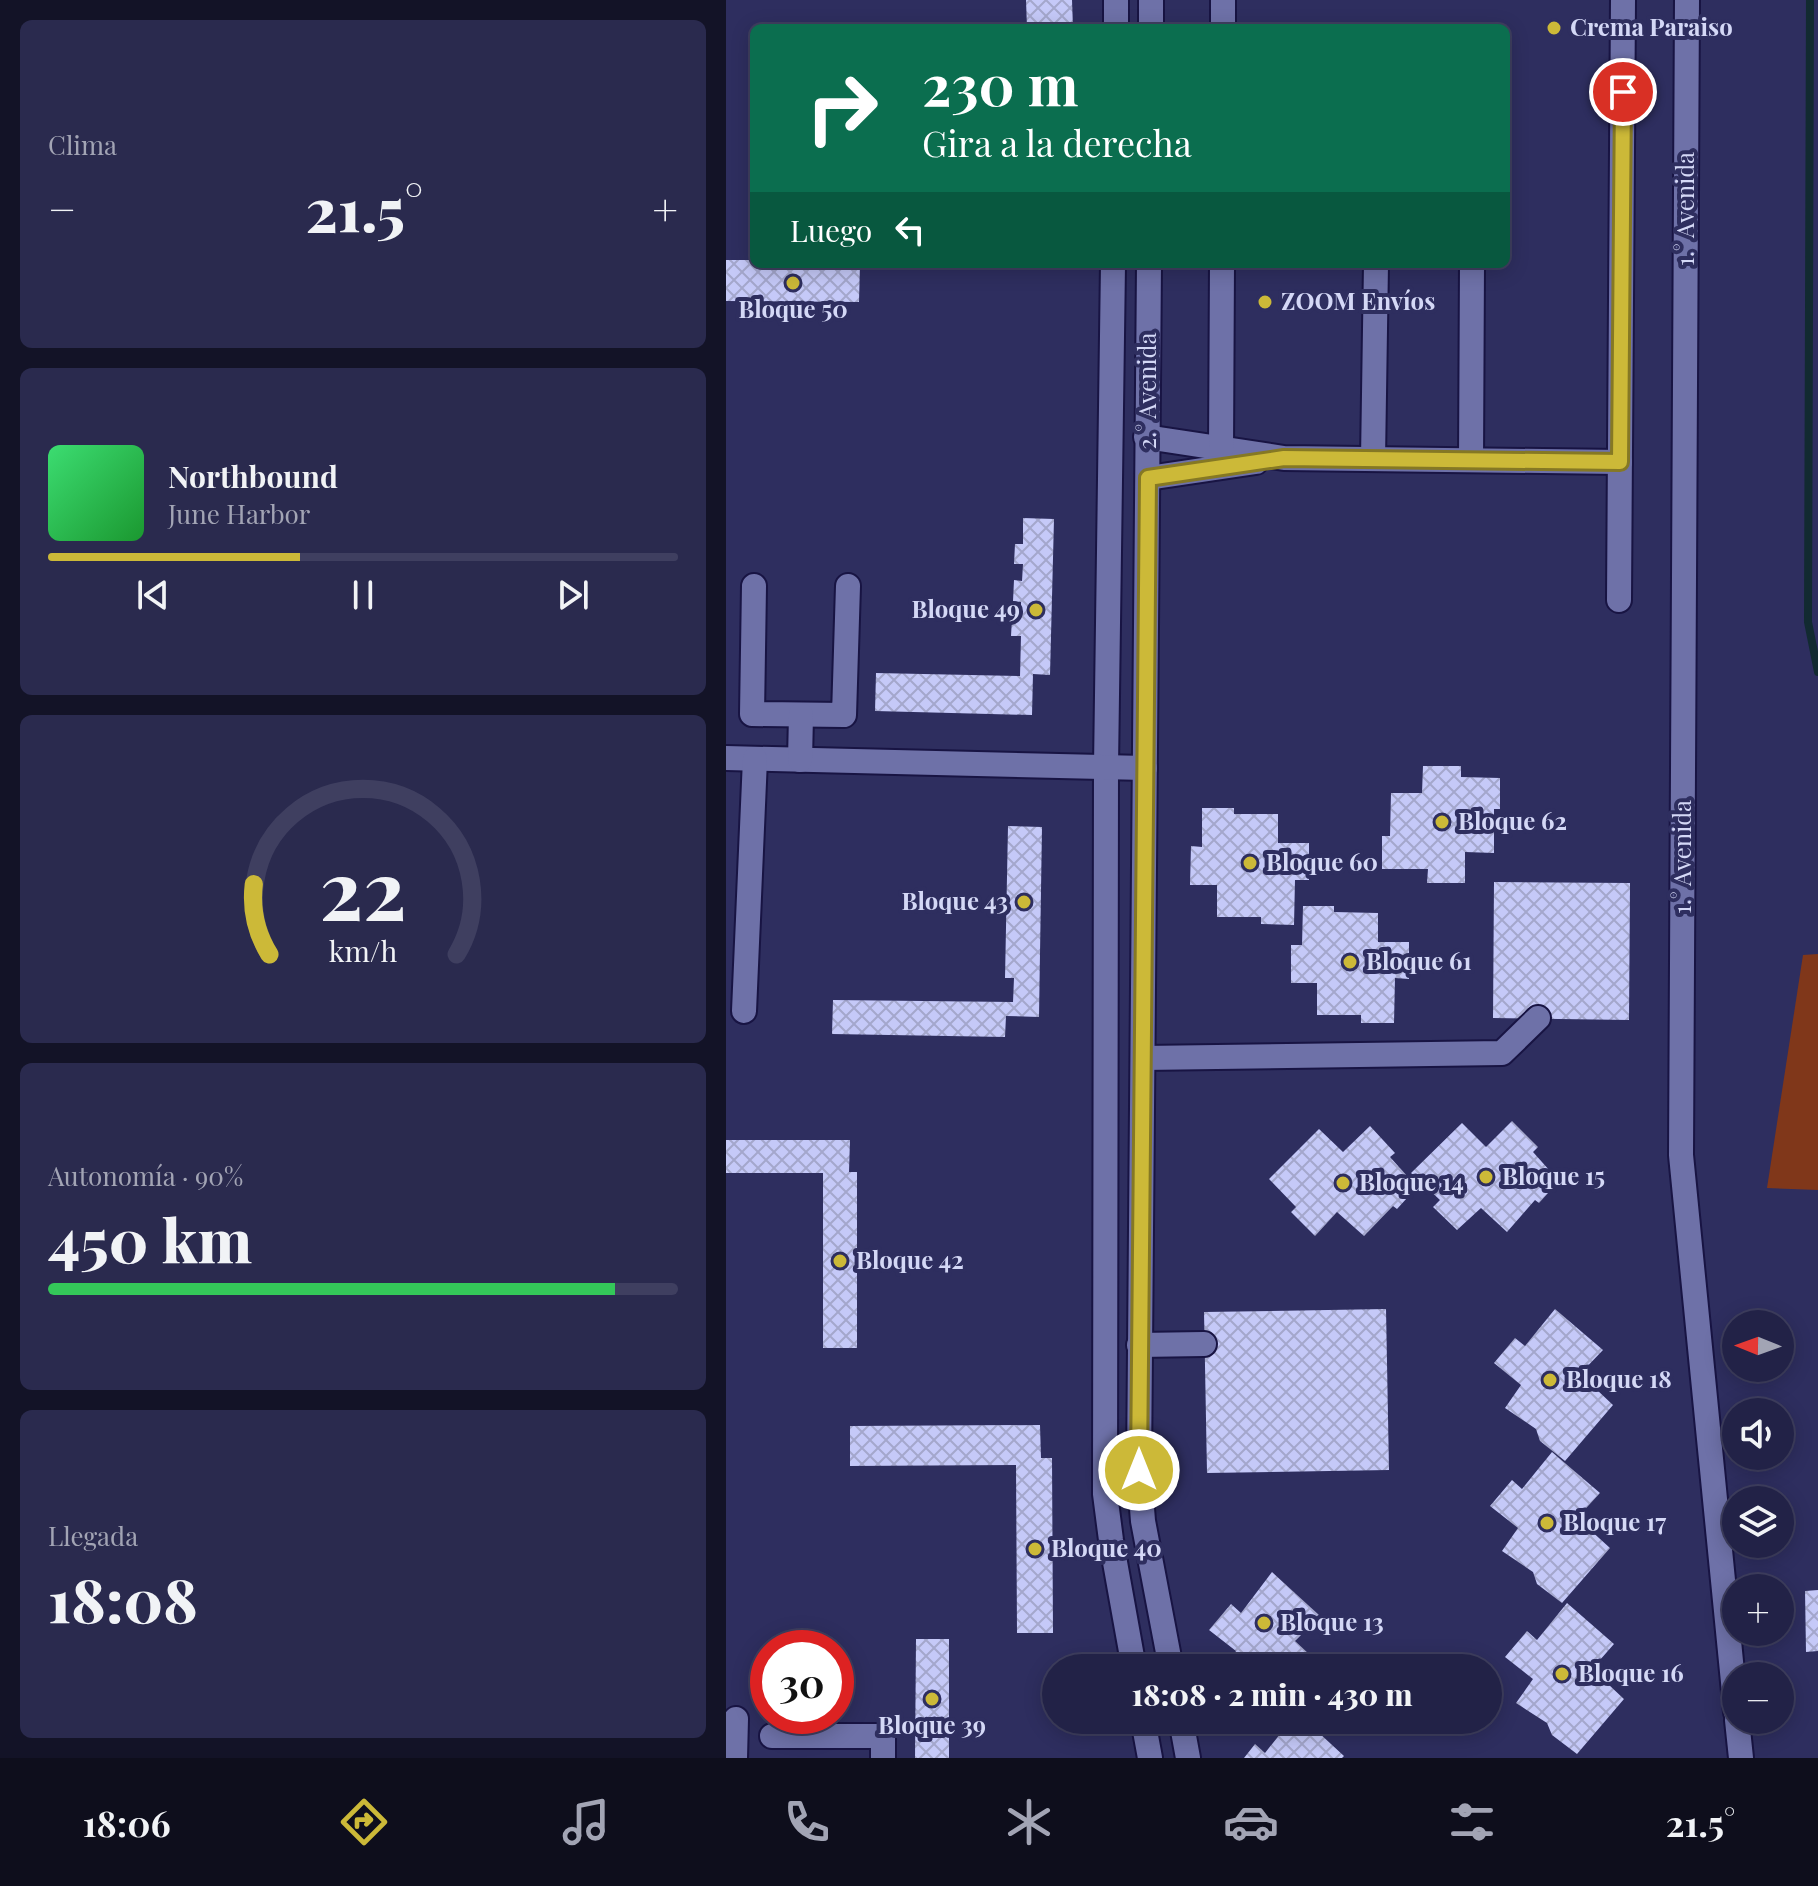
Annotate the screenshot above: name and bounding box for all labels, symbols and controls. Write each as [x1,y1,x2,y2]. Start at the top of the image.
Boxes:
place label: Crema Paraiso [1570,10,1733,42]
marker: Crema Paraiso [1545,19,1563,37]
text: 230 m [922,46,1078,121]
icon: right [790,56,894,160]
pin [1589,58,1657,126]
icon: arrive [1601,70,1645,114]
text: Gira a la derecha [922,118,1192,166]
text: Clima [48,127,117,162]
street label: 1.° Avenida [1668,152,1700,266]
text: 21.5° [306,167,423,247]
text: − [48,178,76,237]
text: + [652,178,678,237]
icon: left [888,208,932,252]
text: Luego [790,210,872,250]
marker: Bloque 50 [784,274,802,292]
place label: ZOOM Envíos [1281,284,1435,316]
place label: Bloque 50 [738,292,848,324]
marker: ZOOM Envíos [1256,293,1274,311]
street label: 2.° Avenida [1130,333,1162,449]
text: Northbound [168,456,338,496]
text: June Harbor [168,496,310,531]
icon: previous [131,573,175,617]
icon: pause [341,573,385,617]
icon: next [551,573,595,617]
place label: Bloque 49 [912,592,1020,624]
marker: Bloque 49 [1027,601,1045,619]
street label: 1.° Avenida [1665,800,1697,914]
place label: Bloque 62 [1458,804,1567,836]
marker: Bloque 62 [1433,813,1451,831]
text: 22 [319,831,407,942]
place label: Bloque 60 [1266,845,1378,877]
marker: Bloque 60 [1241,854,1259,872]
place label: Bloque 43 [902,884,1008,916]
marker: Bloque 43 [1015,893,1033,911]
text: km/h [329,931,397,969]
place label: Bloque 61 [1366,944,1472,976]
marker: Bloque 61 [1341,953,1359,971]
text: Autonomía · 90% [48,1158,243,1193]
place label: Bloque 15 [1502,1159,1605,1191]
place label: Bloque 14 [1359,1165,1464,1197]
marker: Bloque 15 [1477,1168,1495,1186]
marker: Bloque 14 [1334,1174,1352,1192]
text: 450 km [48,1198,252,1278]
place label: Bloque 42 [856,1243,964,1275]
marker: Bloque 42 [831,1252,849,1270]
north arrow [1722,1310,1794,1382]
map controls [1722,1310,1794,1734]
place label: Bloque 18 [1566,1362,1672,1394]
marker: Bloque 18 [1541,1371,1559,1389]
button: sound [1722,1398,1794,1470]
position arrow [1097,1428,1181,1512]
button: layers [1722,1486,1794,1558]
place label: Bloque 17 [1563,1505,1666,1537]
marker: Bloque 17 [1538,1514,1556,1532]
text: Llegada [48,1518,138,1553]
place label: Bloque 40 [1051,1531,1162,1563]
marker: Bloque 40 [1026,1540,1044,1558]
text: 18:08 [48,1558,198,1638]
button: + [1722,1574,1794,1646]
place label: Bloque 13 [1280,1605,1384,1637]
marker: Bloque 13 [1255,1614,1273,1632]
speed limit sign: 30 [750,1630,854,1734]
place label: Bloque 16 [1578,1656,1684,1688]
button: − [1722,1662,1794,1734]
marker: Bloque 16 [1553,1665,1571,1683]
text: 18:08 · 2 min · 430 m [1132,1674,1412,1714]
marker: Bloque 39 [923,1690,941,1708]
place label: Bloque 39 [878,1708,986,1740]
icon: directions [336,1794,392,1850]
icon: music [558,1794,614,1850]
icon: phone [779,1794,835,1850]
icon: climate [1001,1794,1057,1850]
icon: car [1223,1794,1279,1850]
icon: filters [1444,1794,1500,1850]
text: 18:06 [83,1798,171,1846]
text: 21.5° [1666,1798,1735,1846]

